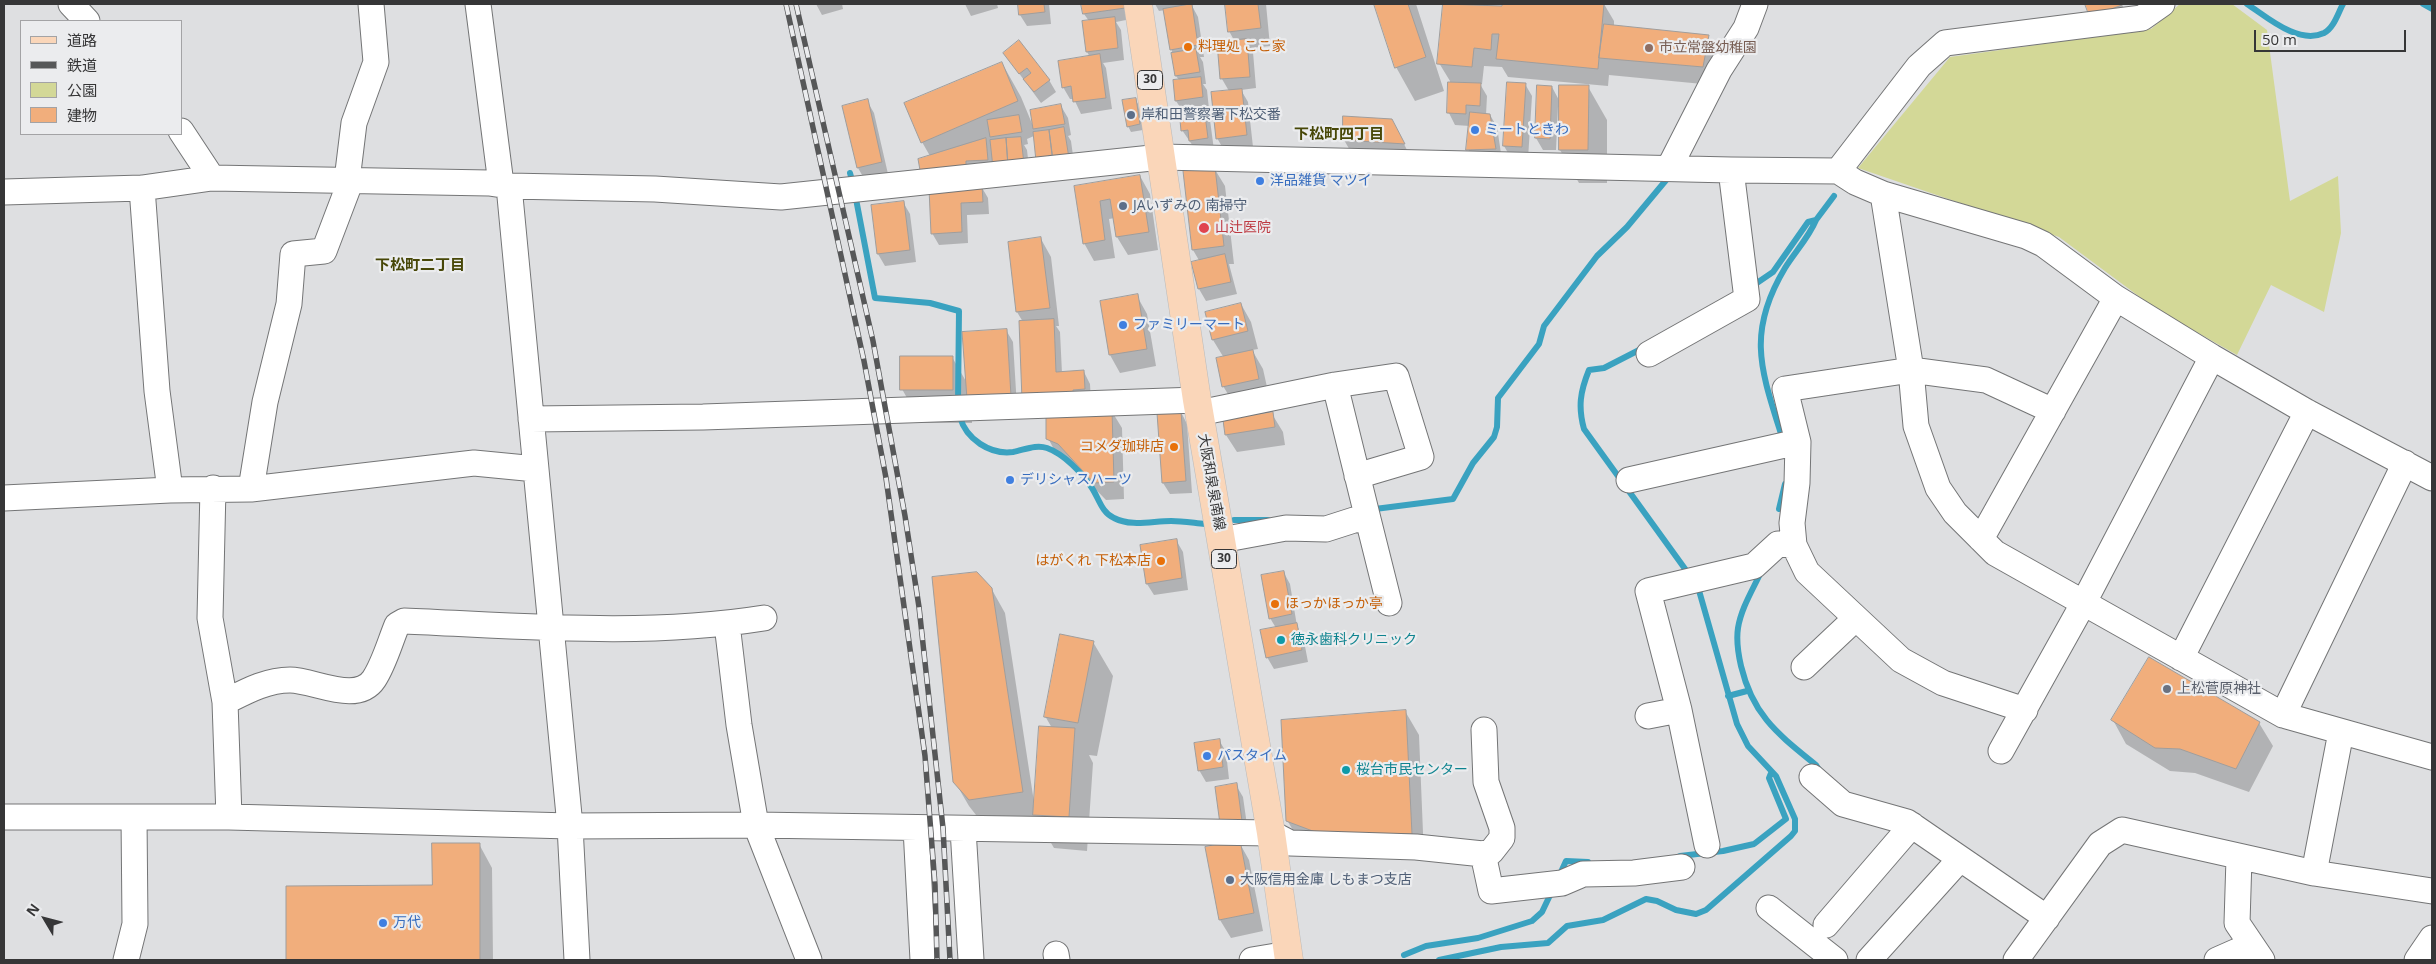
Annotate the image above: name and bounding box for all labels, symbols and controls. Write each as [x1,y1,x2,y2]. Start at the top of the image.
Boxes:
legend [20,20,182,135]
scale bar [2256,20,2408,52]
text: 50 m [2262,29,2297,49]
text: 道路 [67,30,97,50]
place label: 料理処 ここ家 [1198,39,1286,55]
place label: 市立常盤幼稚園 [1659,40,1757,56]
marker: 料理処 ここ家 [1182,41,1194,53]
marker: 市立常盤幼稚園 [1643,42,1655,54]
text: 鉄道 [67,55,97,75]
road number: 30 [1138,70,1162,90]
text: 公園 [67,80,97,100]
text: 建物 [67,105,97,125]
place label: 岸和田警察署下松交番 [1141,107,1281,123]
marker: 岸和田警察署下松交番 [1125,109,1137,121]
place label: ミートときわ [1485,122,1569,138]
marker: ミートときわ [1469,124,1481,136]
district label: 下松町四丁目 [1294,126,1384,144]
place label: 洋品雑貨 マツイ [1270,173,1372,189]
marker: 洋品雑貨 マツイ [1254,175,1266,187]
place label: JAいずみの 南掃守 [1133,198,1247,214]
marker: JAいずみの 南掃守 [1117,200,1129,212]
place label: 山辻医院 [1215,220,1271,236]
marker: 山辻医院 [1197,221,1211,235]
district label: 下松町二丁目 [375,257,465,275]
place label: ファミリーマート [1133,317,1245,333]
marker: ファミリーマート [1117,319,1129,331]
street label: 大阪和泉泉南線 [1194,432,1228,532]
place label: コメダ珈琲店 [1080,439,1164,455]
marker: コメダ珈琲店 [1168,441,1180,453]
place label: デリシャスハーツ [1020,472,1132,488]
marker: デリシャスハーツ [1004,474,1016,486]
road number: 30 [1212,550,1236,568]
place label: はがくれ 下松本店 [1035,553,1151,569]
marker: はがくれ 下松本店 [1155,555,1167,567]
place label: ほっかほっか亭 [1285,596,1383,612]
marker: ほっかほっか亭 [1269,598,1281,610]
place label: 徳永歯科クリニック [1291,632,1417,648]
marker: 徳永歯科クリニック [1275,634,1287,646]
place label: 上松菅原神社 [2177,681,2261,697]
marker: 上松菅原神社 [2161,683,2173,695]
place label: パスタイム [1217,748,1287,764]
marker: パスタイム [1201,750,1213,762]
place label: 桜台市民センター [1356,762,1468,778]
marker: 桜台市民センター [1340,764,1352,776]
place label: 大阪信用金庫 しもまつ支店 [1240,872,1412,888]
marker: 大阪信用金庫 しもまつ支店 [1224,874,1236,886]
north arrow [20,894,70,944]
text: N [22,899,44,920]
place label: 万代 [393,915,421,931]
marker: 万代 [377,917,389,929]

